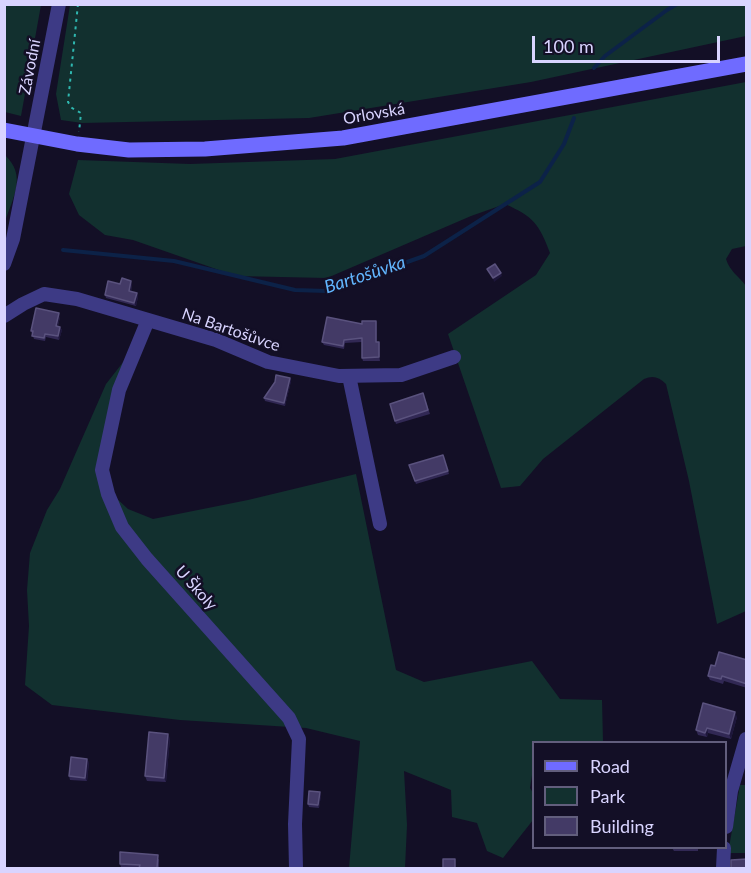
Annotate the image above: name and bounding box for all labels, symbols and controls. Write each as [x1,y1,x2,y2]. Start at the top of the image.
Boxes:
scale bar [535,24,722,62]
text: 100 m [543,35,594,57]
street label: Závodní [15,38,45,96]
street label: Orlovská [342,99,406,129]
water label: Bartošůvka [322,252,408,298]
street label: Na Bartošůvce [179,304,283,356]
street label: U Školy [171,562,221,614]
legend [532,741,727,849]
text: Road [590,755,630,777]
text: Park [590,785,625,807]
text: Building [590,815,654,837]

